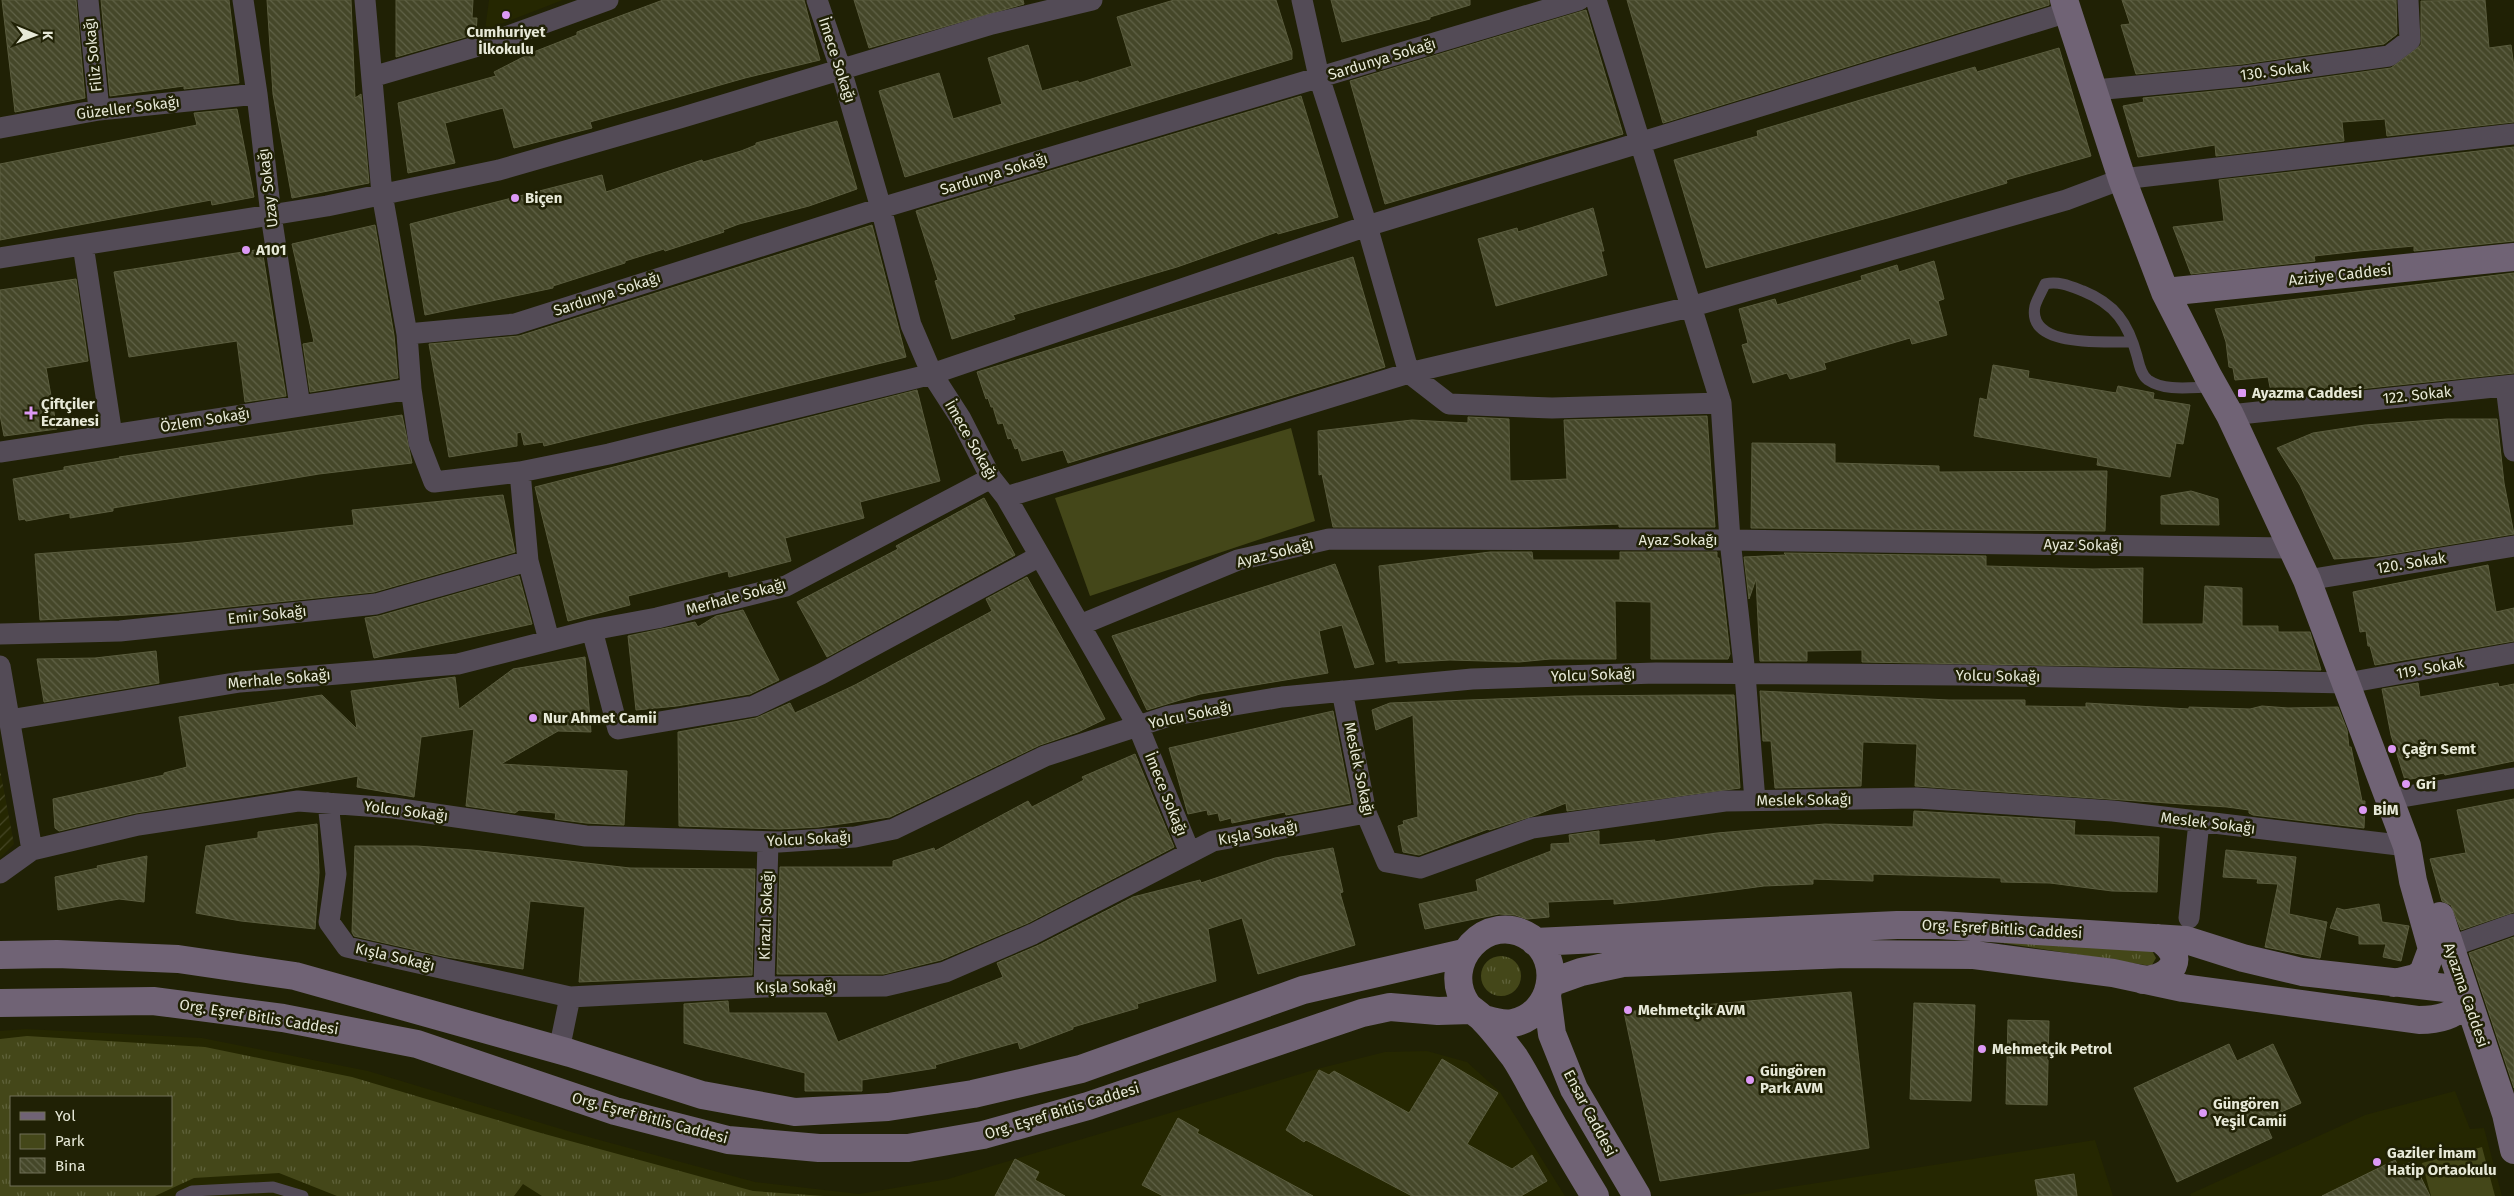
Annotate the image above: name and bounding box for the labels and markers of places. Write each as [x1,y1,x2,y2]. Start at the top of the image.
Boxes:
marker: Cumhuriyet İlkokulu [500,9,512,21]
place label: Cumhuriyet İlkokulu [467,23,546,58]
place label: Biçen [525,189,562,208]
marker: Biçen [509,192,521,204]
place label: A101 [255,241,286,259]
marker: A101 [240,244,252,256]
place label: Ayazma Caddesi [2251,384,2362,402]
marker: Ayazma Caddesi [2236,387,2248,399]
place label: Çiftçiler Eczanesi [41,395,99,430]
marker: Çiftçiler Eczanesi [25,407,37,419]
place label: Nur Ahmet Camii [543,709,657,727]
marker: Nur Ahmet Camii [527,712,539,724]
place label: Çağrı Semt [2402,740,2476,759]
marker: Çağrı Semt [2386,743,2398,755]
place label: Gri [2416,775,2436,793]
marker: Gri [2400,778,2412,790]
place label: BİM [2373,801,2399,819]
marker: BİM [2357,804,2369,816]
place label: Mehmetçik AVM [1638,1001,1745,1020]
marker: Mehmetçik AVM [1622,1004,1634,1016]
place label: Mehmetçik Petrol [1992,1040,2112,1059]
marker: Mehmetçik Petrol [1976,1043,1988,1055]
place label: Güngören Park AVM [1760,1062,1826,1097]
marker: Güngören Park AVM [1744,1074,1756,1086]
place label: Güngören Yeşil Camii [2212,1095,2287,1131]
marker: Güngören Yeşil Camii [2197,1107,2209,1119]
place label: Gaziler İmam Hatip Ortaokulu [2387,1144,2496,1179]
marker: Gaziler İmam Hatip Ortaokulu [2371,1156,2383,1168]

